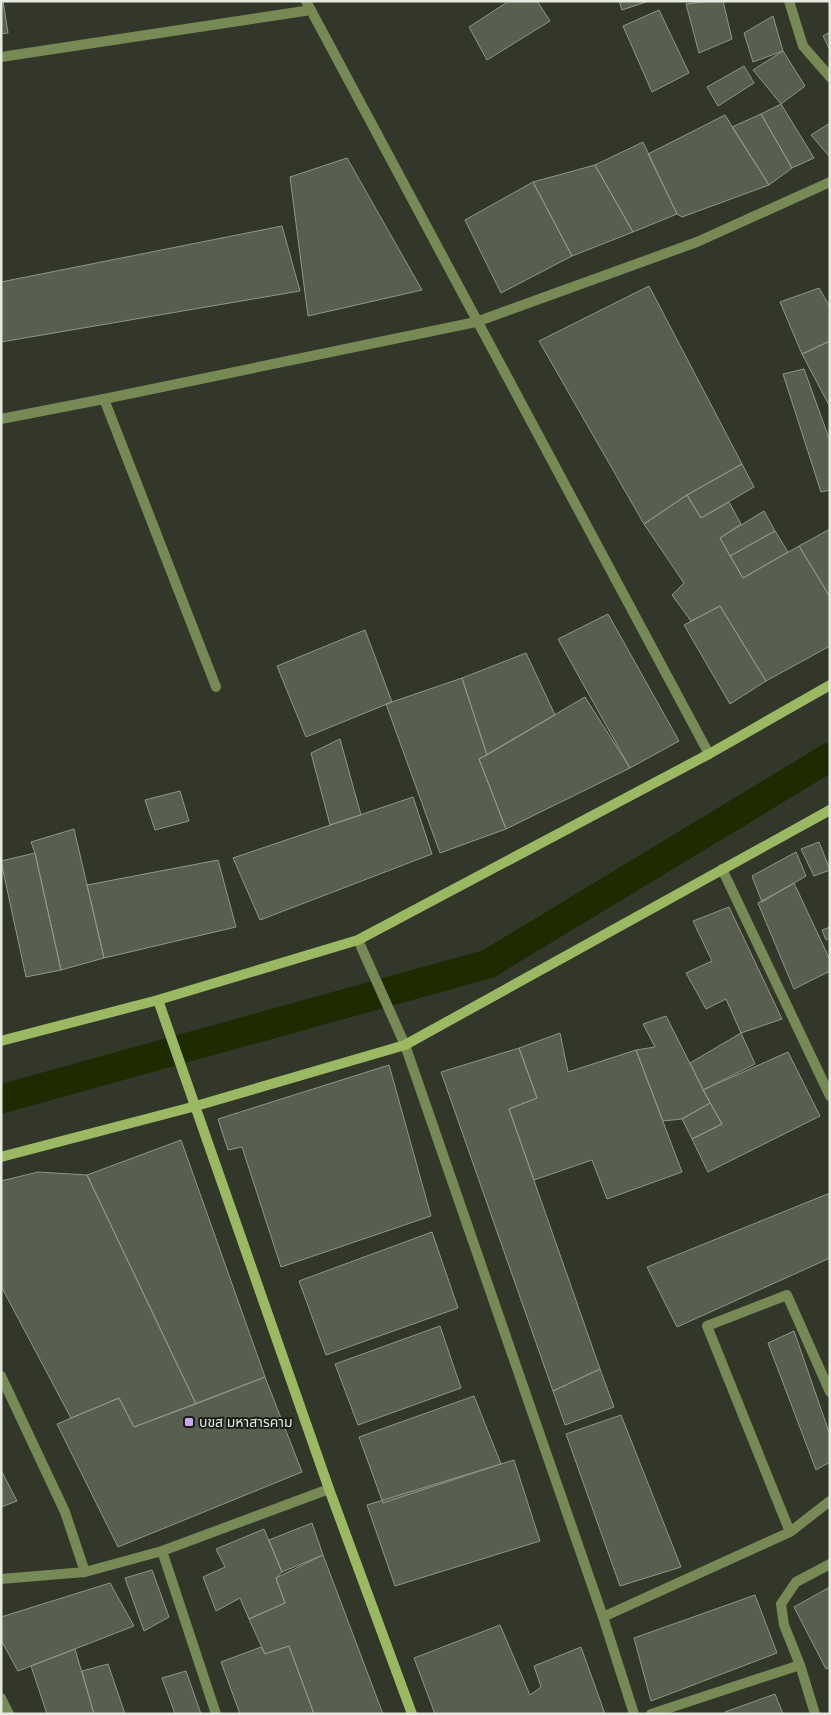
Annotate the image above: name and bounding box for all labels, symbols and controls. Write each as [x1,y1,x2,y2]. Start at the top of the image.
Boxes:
place label: บขส มหาสารคาม [199,1414,293,1430]
marker: บขส มหาสารคาม [183,1416,195,1428]

